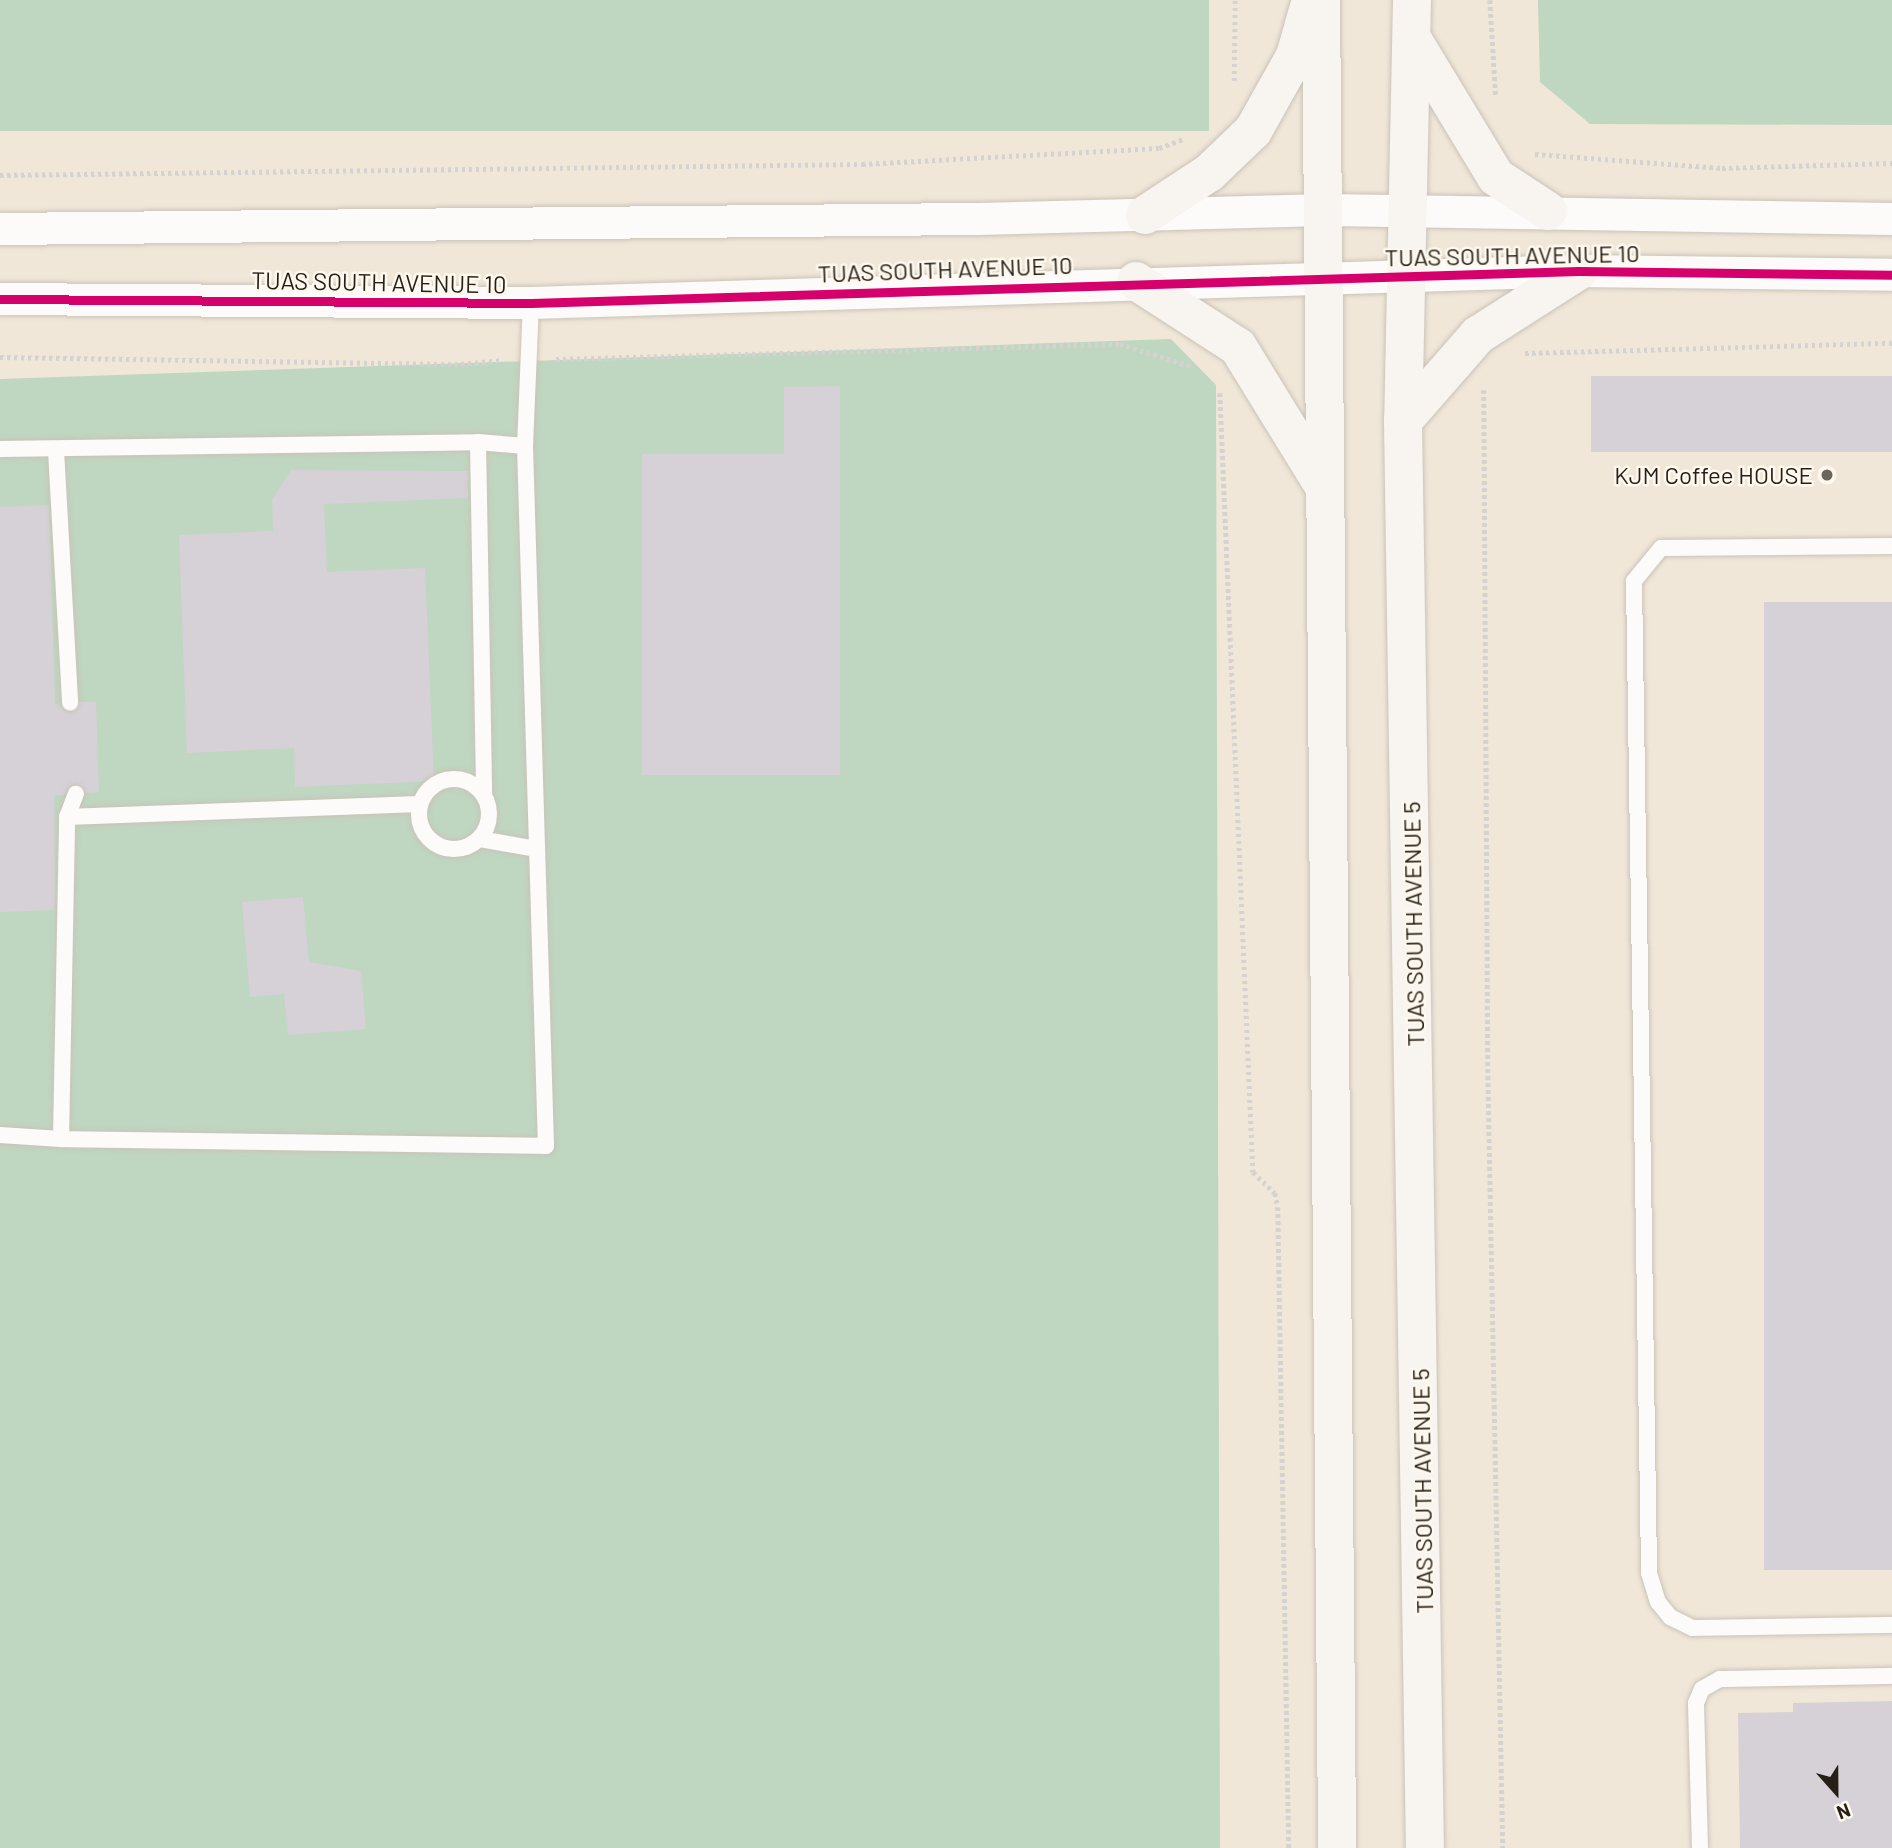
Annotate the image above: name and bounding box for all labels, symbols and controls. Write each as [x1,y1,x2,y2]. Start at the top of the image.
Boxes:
street label: TUAS SOUTH AVENUE 10 [1384,238,1640,272]
street label: TUAS SOUTH AVENUE 10 [817,250,1073,288]
street label: TUAS SOUTH AVENUE 10 [251,265,507,299]
place label: KJM Coffee HOUSE [1614,461,1813,489]
marker: KJM Coffee HOUSE [1819,467,1835,483]
street label: TUAS SOUTH AVENUE 5 [1396,801,1430,1047]
street label: TUAS SOUTH AVENUE 5 [1405,1368,1439,1614]
north arrow [1801,1757,1871,1827]
text: N [1834,1799,1854,1825]

